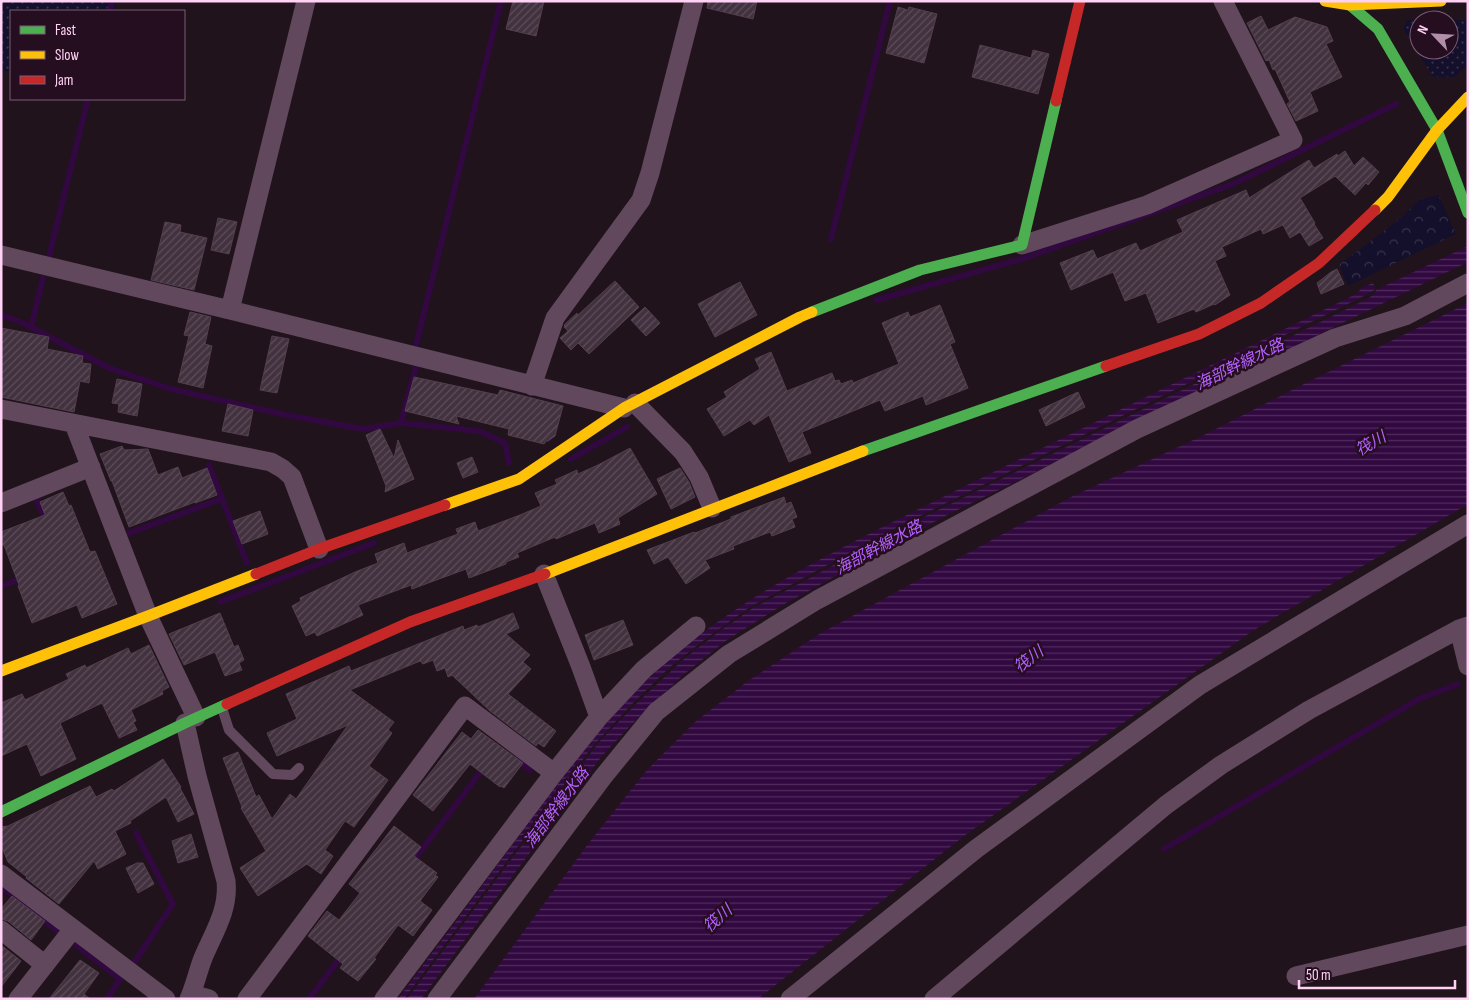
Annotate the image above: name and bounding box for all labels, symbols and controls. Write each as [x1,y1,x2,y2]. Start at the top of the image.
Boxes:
legend [10,10,185,100]
north arrow [1409,10,1459,60]
text: Fast [55,21,77,40]
text: N [1413,23,1432,37]
text: Slow [55,46,79,65]
text: Jam [54,71,73,90]
water label: 海部幹線水路 [1193,335,1289,395]
water label: 筏川 [1352,427,1391,460]
water label: 海部幹線水路 [832,516,928,579]
water label: 筏川 [1010,642,1049,677]
water label: 海部幹線水路 [521,762,595,852]
water label: 筏川 [700,900,738,937]
scale bar [1299,958,1455,990]
text: 50 m [1306,966,1331,985]

